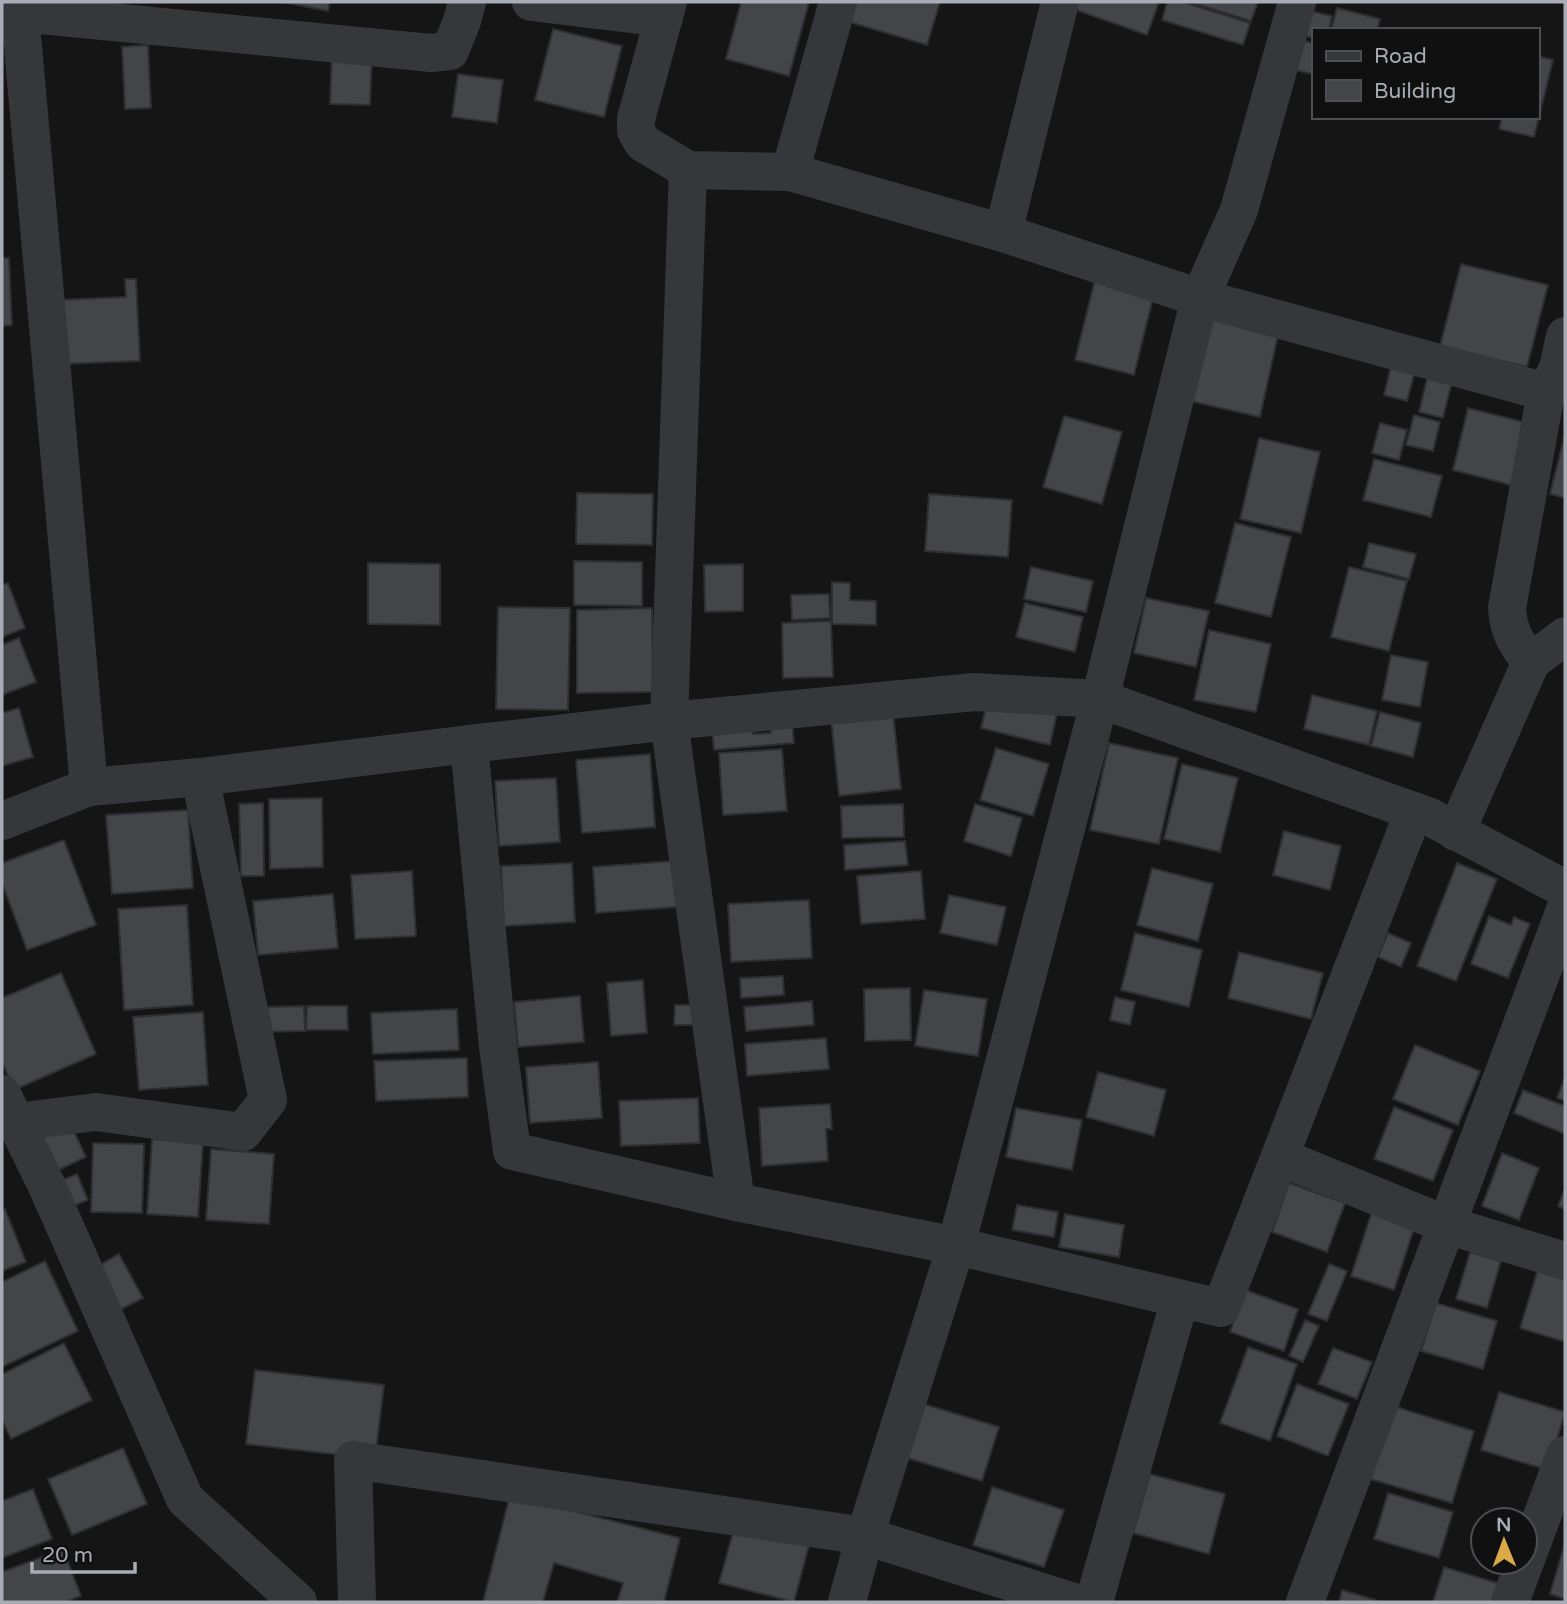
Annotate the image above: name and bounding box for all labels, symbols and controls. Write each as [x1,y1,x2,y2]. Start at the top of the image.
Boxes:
legend [1312,28,1539,119]
text: Road [1374,44,1427,69]
text: Building [1374,79,1456,104]
north arrow [1469,1506,1539,1576]
text: N [1496,1514,1512,1536]
scale bar [32,1530,135,1574]
text: 20 m [42,1543,93,1568]

